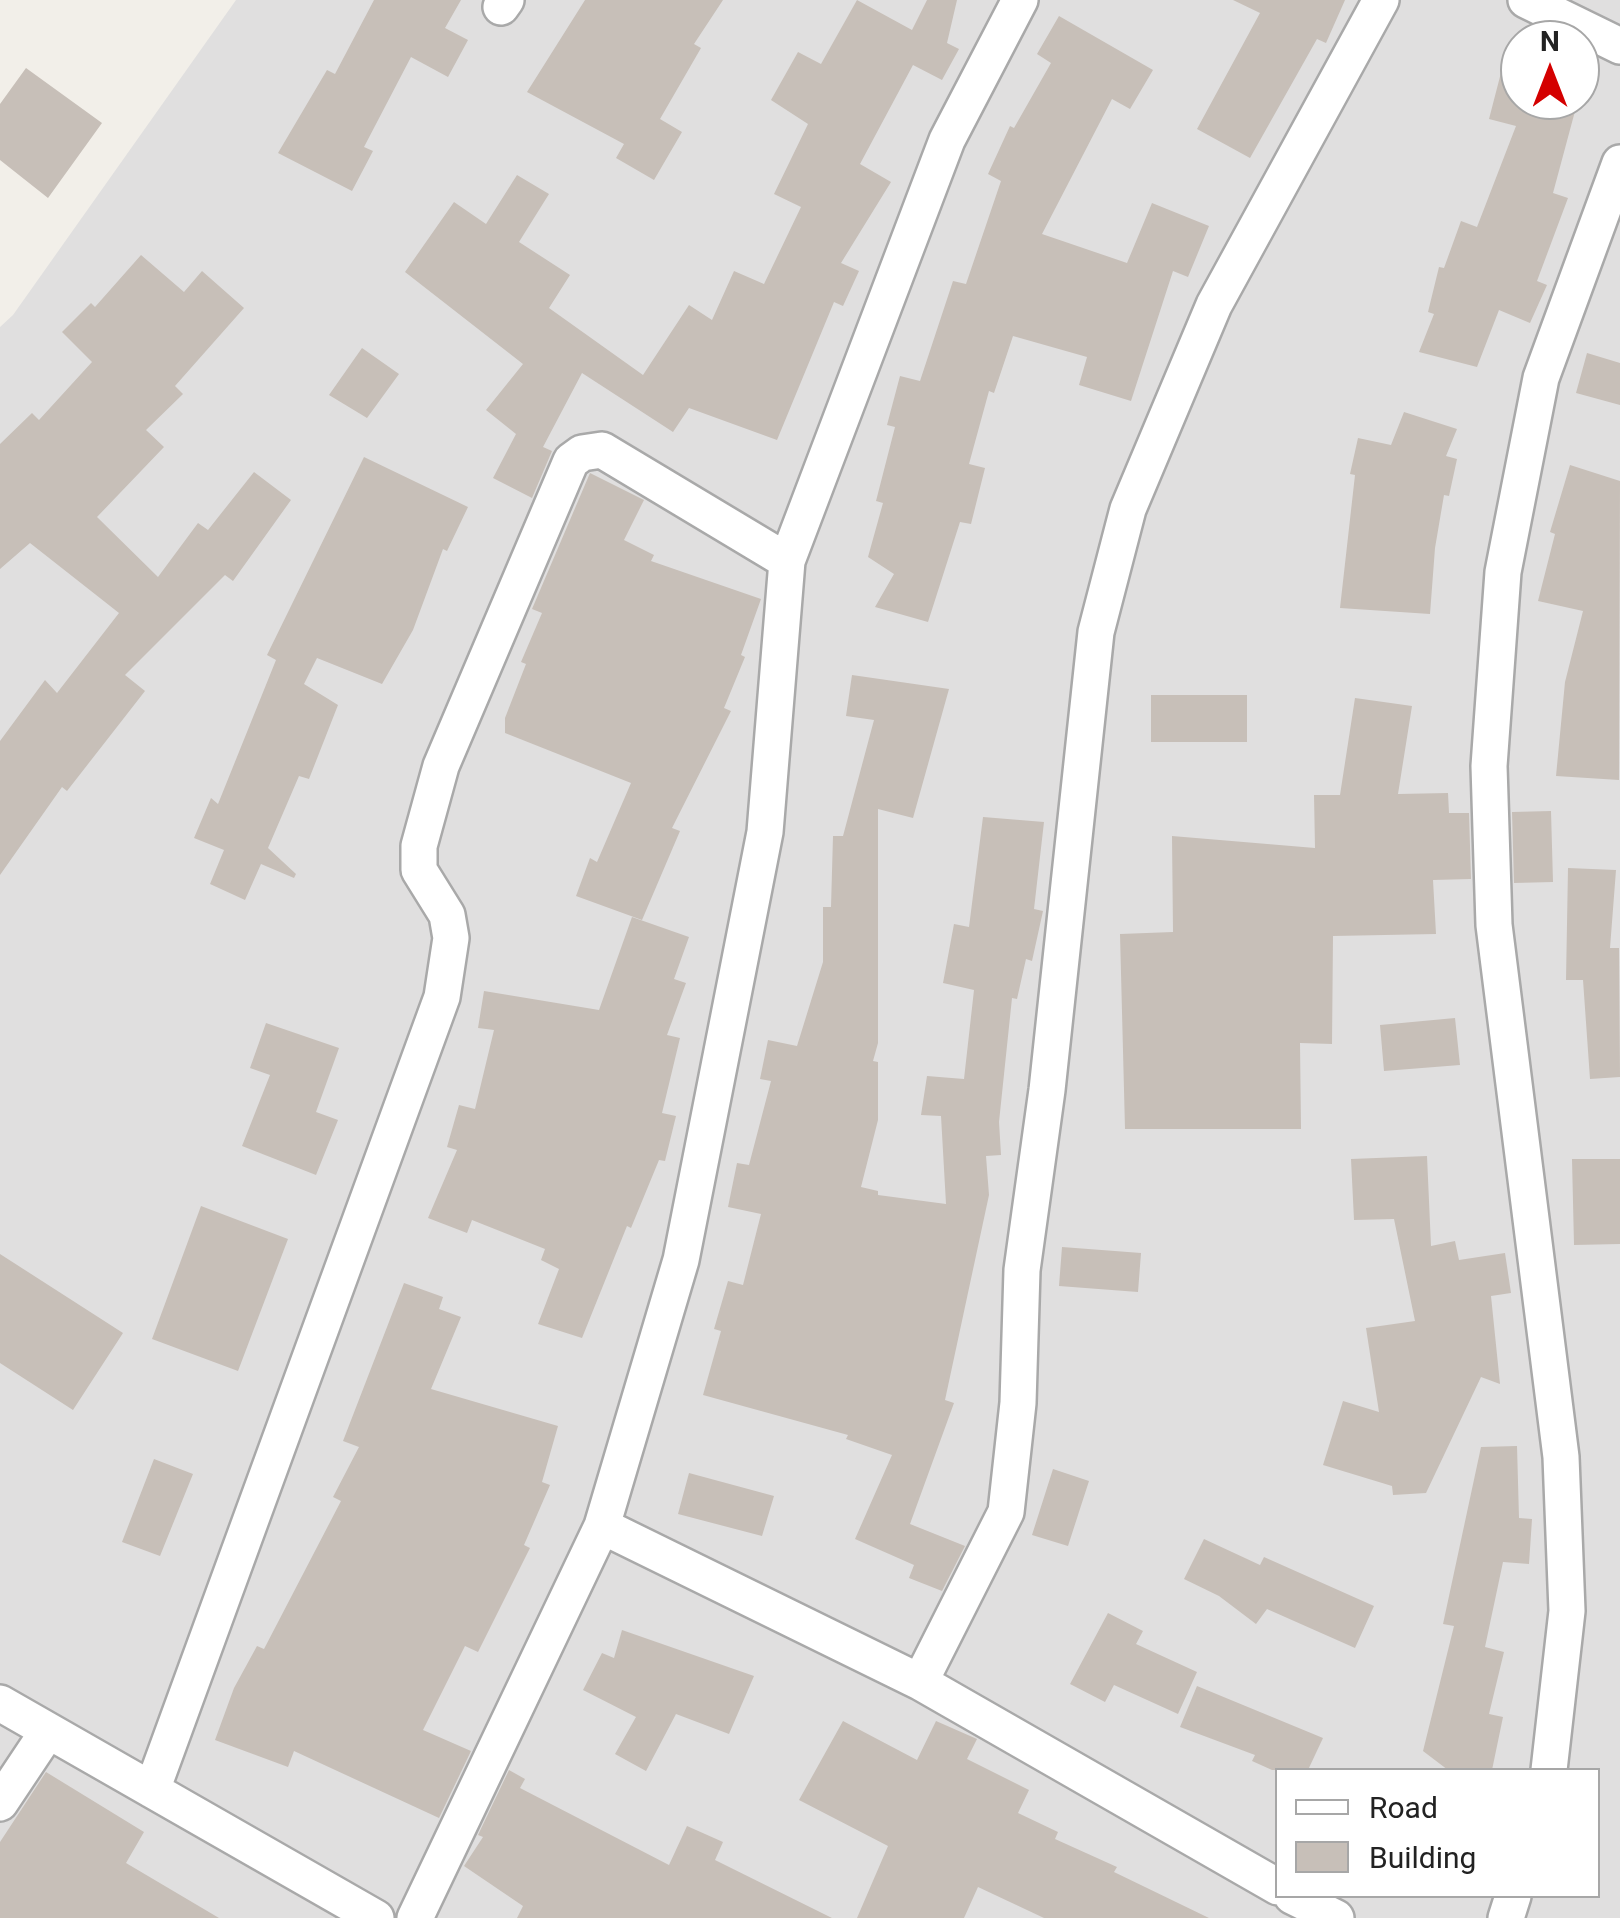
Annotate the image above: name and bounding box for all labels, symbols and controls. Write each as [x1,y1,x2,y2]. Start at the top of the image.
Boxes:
north arrow [1500,20,1600,120]
text: N [1540,25,1560,58]
legend [1275,1768,1600,1898]
text: Road [1369,1790,1438,1825]
text: Building [1369,1840,1476,1875]

